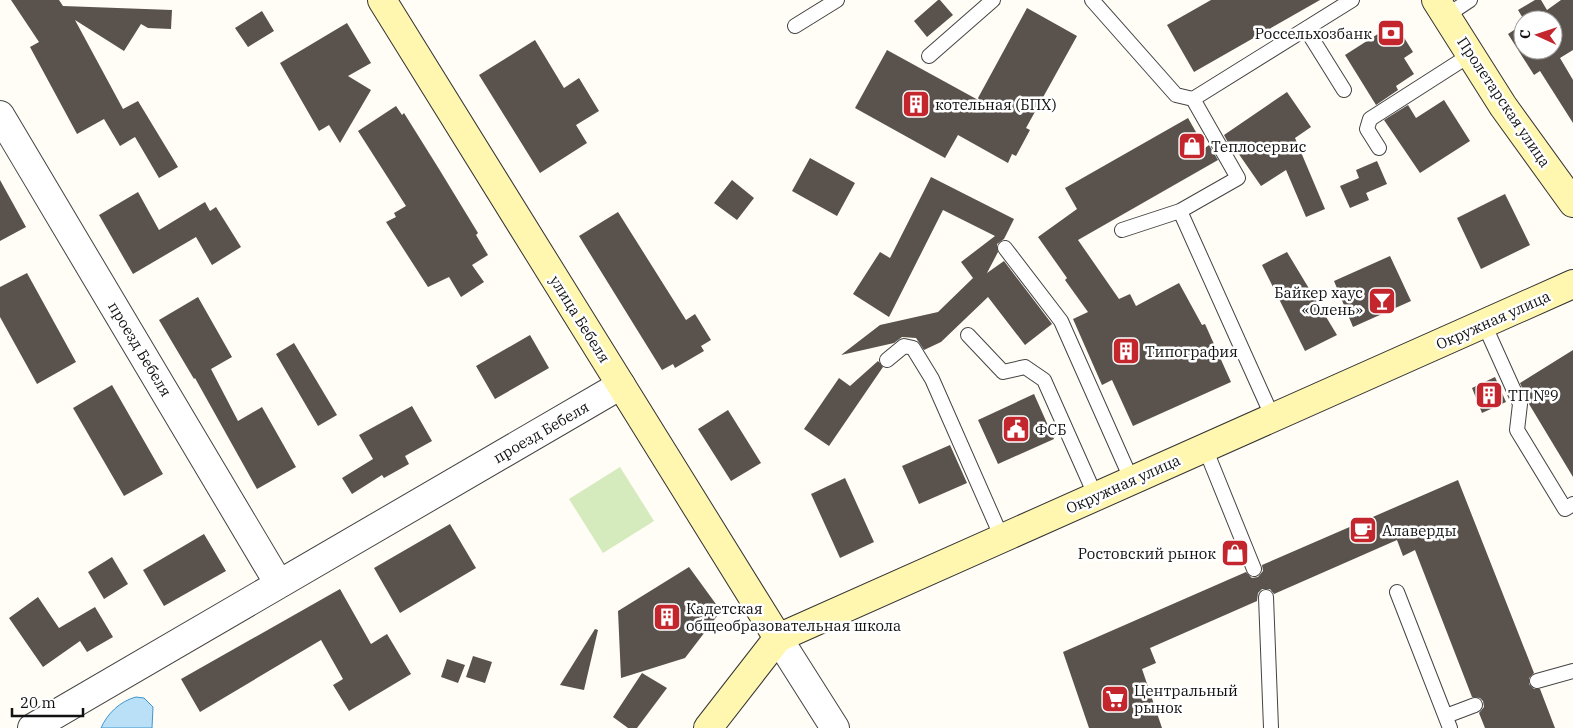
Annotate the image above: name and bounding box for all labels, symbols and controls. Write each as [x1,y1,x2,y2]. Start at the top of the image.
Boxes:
north arrow [1513,10,1563,60]
bank icon: Россельхозбанк [1376,18,1406,48]
place label: Россельхозбанк [1255,24,1372,43]
text: С [1516,29,1534,39]
street label: Пролетарская улица [1453,33,1555,171]
building icon: котельная (БПХ) [901,89,931,119]
place label: котельная (БПХ) [935,95,1057,114]
shop icon: Теплосервис [1177,131,1207,161]
place label: Теплосервис [1211,137,1307,156]
street label: улица Бебеля [546,272,614,366]
place label: Байкер хаус «Олень» [1274,283,1363,319]
bar icon: Байкер хаус «Олень» [1367,286,1397,316]
street label: Окружная улица [1433,286,1553,354]
street label: проезд Бебеля [104,298,176,400]
building icon: Типография [1111,336,1141,366]
place label: Типография [1145,342,1238,361]
building icon: ТП №9 [1474,380,1504,410]
place label: ТП №9 [1508,386,1559,405]
street label: проезд Бебеля [490,397,592,467]
public building icon: ФСБ [1001,414,1031,444]
place label: ФСБ [1035,420,1067,439]
street label: Окружная улица [1063,450,1183,518]
cafe icon: Алаверды [1348,515,1378,545]
place label: Алаверды [1382,521,1456,540]
shop icon: Ростовский рынок [1220,538,1250,568]
place label: Ростовский рынок [1078,544,1216,563]
place label: Кадетская общеобразовательная школа [686,599,901,635]
building icon: Кадетская общеобразовательная школа [652,602,682,632]
place label: Центральный рынок [1134,681,1238,717]
supermarket icon: Центральный рынок [1100,684,1130,714]
scale bar [12,686,84,718]
text: 20 m [20,693,56,712]

